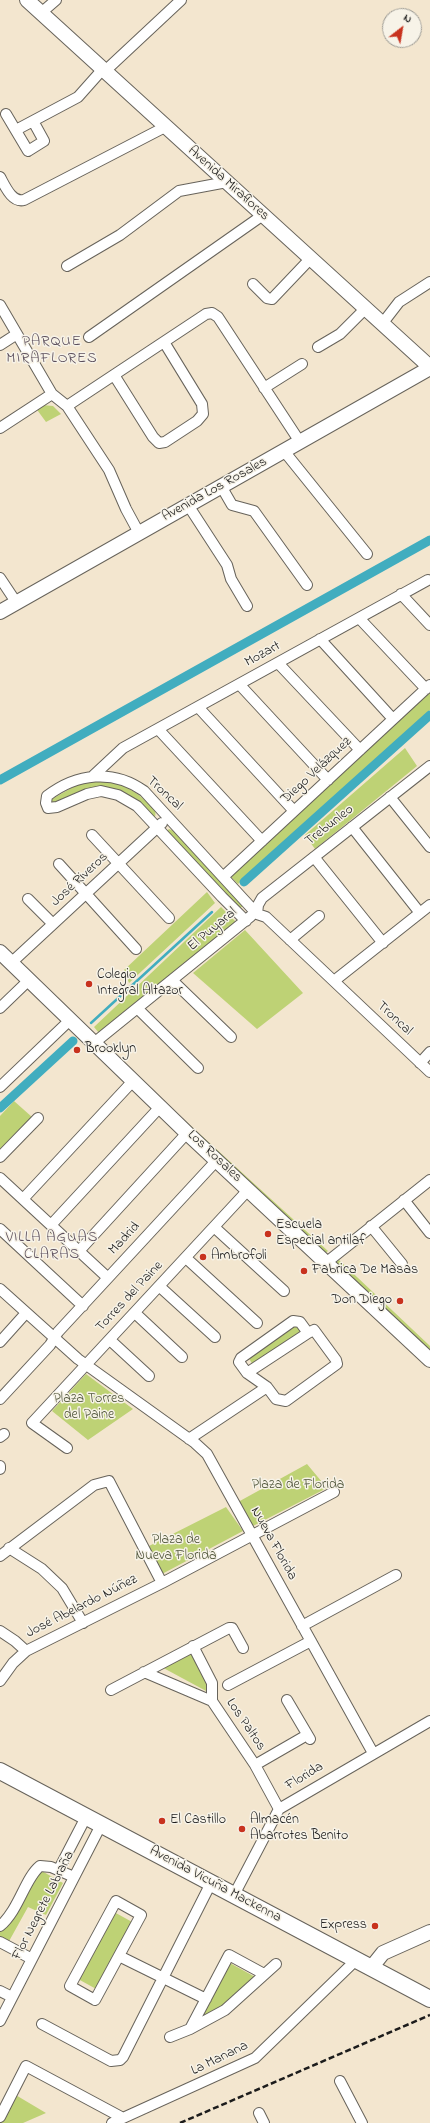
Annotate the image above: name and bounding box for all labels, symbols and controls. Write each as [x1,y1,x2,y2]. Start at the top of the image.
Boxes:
north arrow [382,8,422,48]
text: N [400,10,415,27]
street label: Avenida Miraflores [184,143,272,225]
district label: PARQUE MIRAFLORES [6,334,98,369]
street label: Avenida Los Rosales [159,454,271,526]
street label: Mozart [242,638,284,672]
street label: Diego Velázquez [278,734,356,808]
street label: Troncal [143,773,185,815]
street label: Trebunleo [302,802,358,850]
street label: José Riveros [48,849,112,911]
street label: El Puyaral [185,905,241,955]
place label: Colegio Integral Altazor [97,968,183,1000]
marker: Colegio Integral Altazor [84,979,94,989]
street label: Troncal [373,998,415,1040]
place label: Brooklyn [85,1042,136,1058]
marker: Brooklyn [72,1045,82,1055]
street label: Los Rosales [183,1127,245,1187]
place label: Escuela Especial antilaf [276,1218,366,1250]
street label: Madrid [106,1219,144,1259]
marker: Escuela Especial antilaf [263,1229,273,1239]
district label: VILLA AGUAS CLARAS [6,1230,98,1265]
place label: Ambrofoli [211,1249,267,1265]
marker: Ambrofoli [198,1252,208,1262]
street label: Torres del Paine [93,1258,167,1336]
place label: Fabrica De Masas [312,1263,418,1279]
marker: Fabrica De Masas [299,1266,309,1276]
place label: Don Diego [331,1293,392,1309]
marker: Don Diego [395,1296,405,1306]
park label: Plaza Torres del Paine [54,1392,124,1424]
park label: Plaza de Florida [252,1478,344,1494]
street label: Nueva Florida [246,1504,300,1584]
park label: Plaza de Nueva Florida [135,1533,217,1566]
street label: José Abelardo Núñez [24,1572,140,1642]
street label: Los Paltos [221,1696,269,1754]
street label: Florida [283,1759,327,1795]
place label: El Castillo [170,1813,226,1829]
place label: Almacén Abarrotes Benito [250,1813,348,1846]
marker: El Castillo [157,1816,167,1826]
marker: Almacén Abarrotes Benito [237,1824,247,1834]
street label: Avenida Vicuña Mackenna [146,1843,284,1927]
street label: Flor Negrete Labraña [9,1849,79,1963]
place label: Express [320,1918,367,1934]
marker: Express [370,1921,380,1931]
street label: La Manana [189,2038,251,2080]

